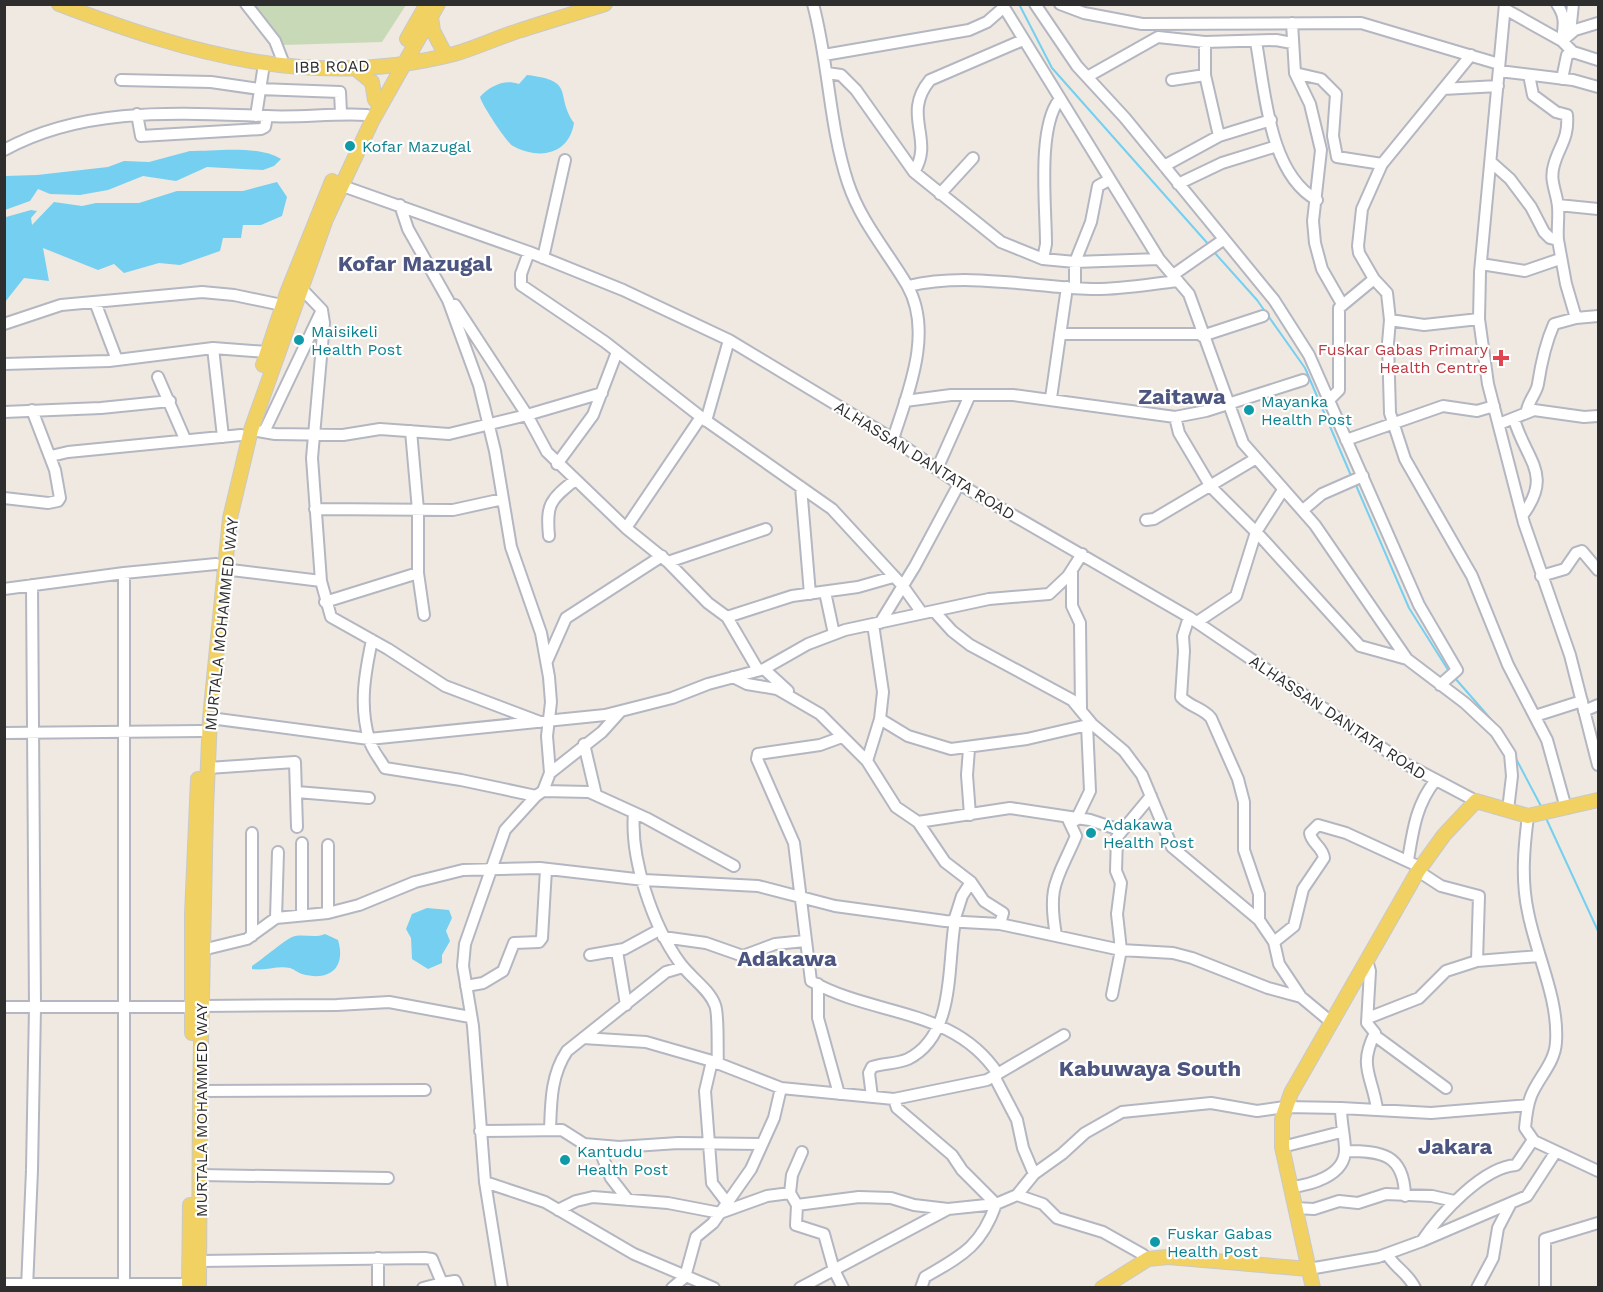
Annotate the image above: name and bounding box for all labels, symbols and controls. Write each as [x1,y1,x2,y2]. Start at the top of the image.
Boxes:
street label: IBB ROAD [294,56,370,77]
place label: Kofar Mazugal [362,137,471,156]
marker: Kofar Mazugal [343,139,357,153]
district label: Kofar Mazugal [338,251,493,276]
place label: Maisikeli Health Post [311,322,402,359]
marker: Maisikeli Health Post [292,333,306,347]
place label: Fuskar Gabas Primary Health Centre [1318,340,1489,377]
marker: Fuskar Gabas Primary Health Centre [1492,349,1510,367]
district label: Zaitawa [1138,384,1226,409]
place label: Mayanka Health Post [1261,392,1352,429]
street label: ALHASSAN DANTATA ROAD [831,397,1018,524]
marker: Mayanka Health Post [1242,403,1256,417]
street label: MURTALA MOHAMMED WAY [201,516,242,732]
street label: ALHASSAN DANTATA ROAD [1246,651,1430,784]
place label: Adakawa Health Post [1103,815,1194,852]
marker: Adakawa Health Post [1084,826,1098,840]
district label: Adakawa [737,946,837,971]
street label: MURTALA MOHAMMED WAY [192,1003,211,1217]
district label: Kabuwaya South [1059,1056,1241,1081]
district label: Jakara [1418,1134,1493,1159]
place label: Kantudu Health Post [577,1142,668,1179]
marker: Kantudu Health Post [558,1153,572,1167]
place label: Fuskar Gabas Health Post [1167,1224,1272,1261]
marker: Fuskar Gabas Health Post [1148,1235,1162,1249]

